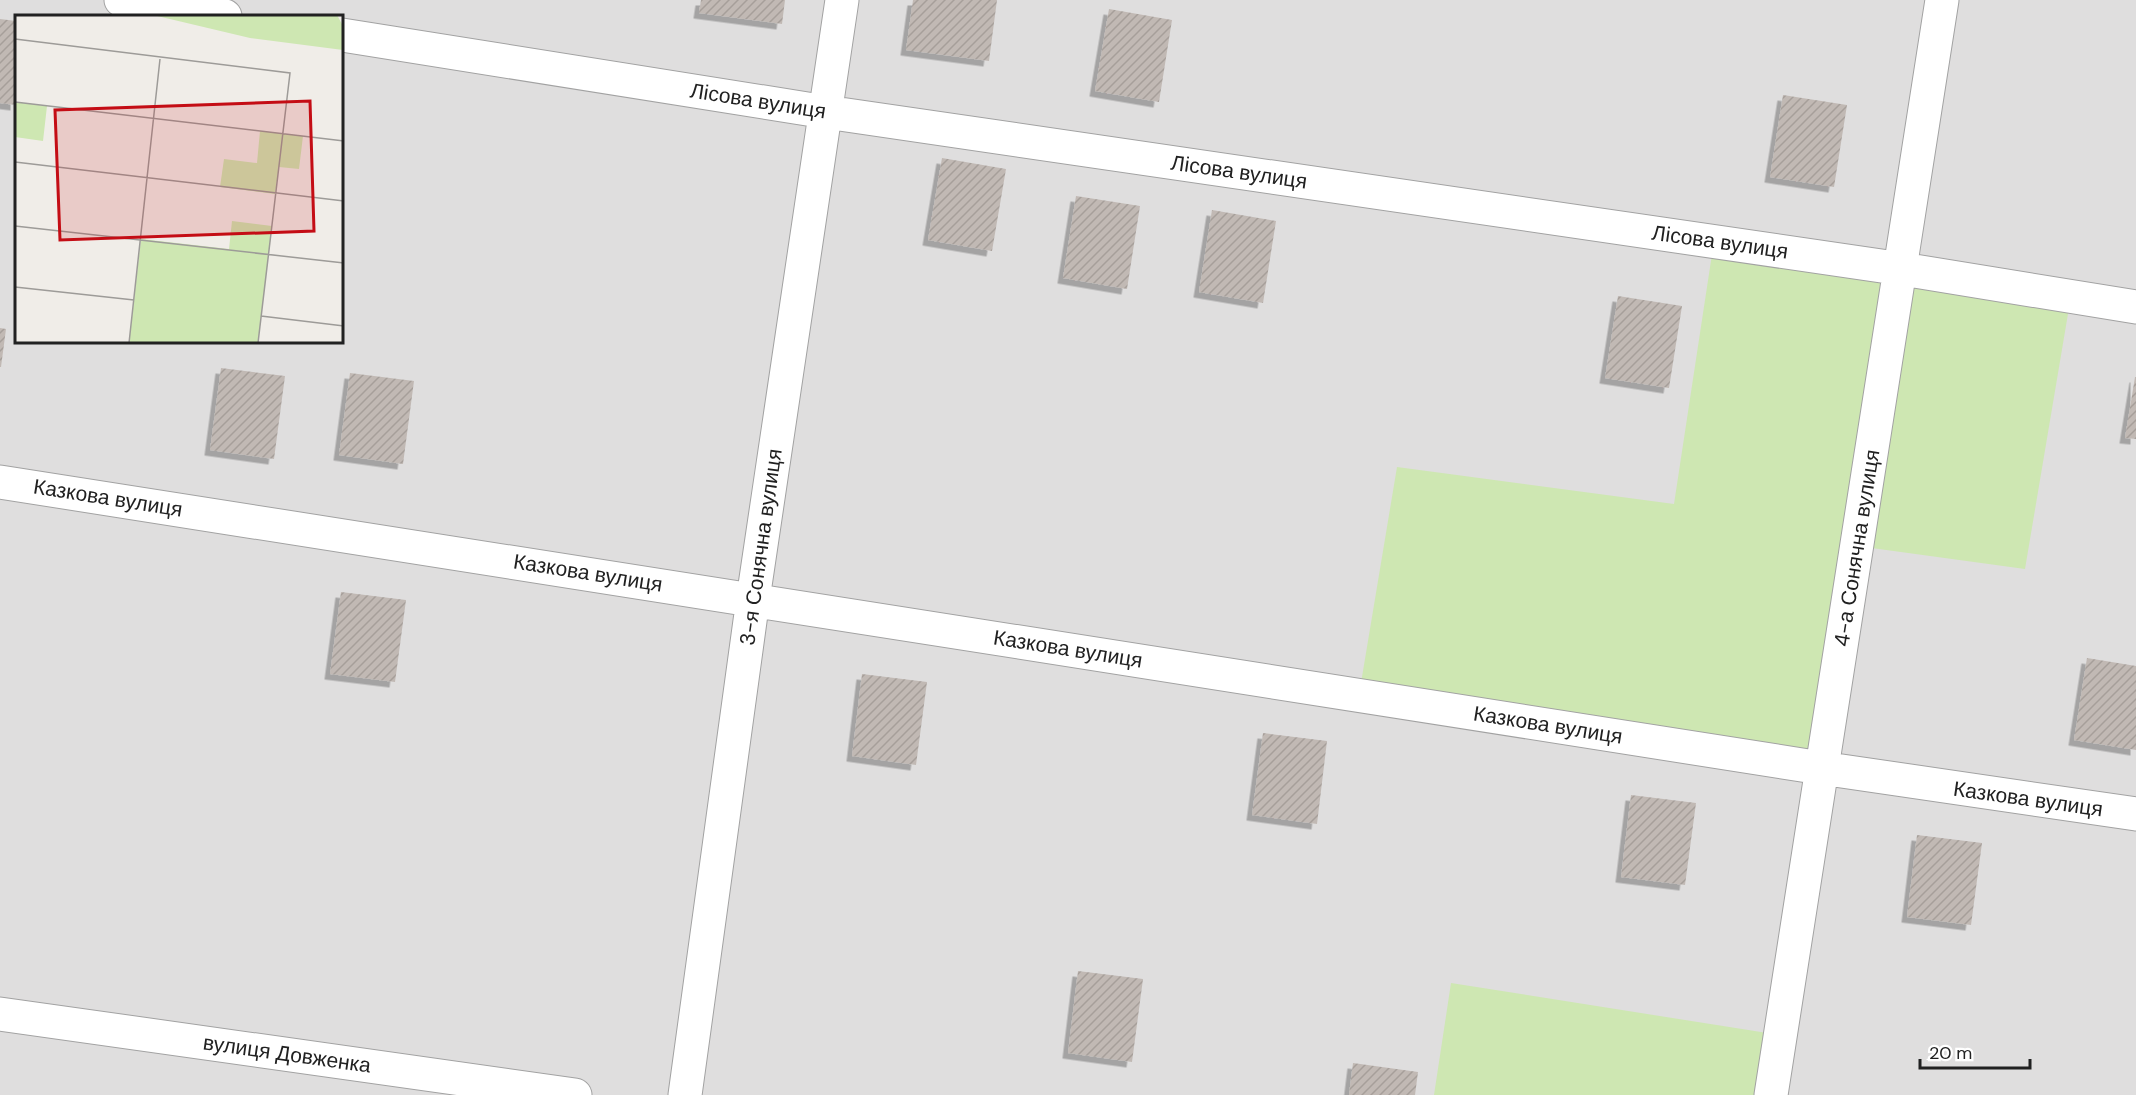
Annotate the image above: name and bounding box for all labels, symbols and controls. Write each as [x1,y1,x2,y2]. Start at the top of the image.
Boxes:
inset map [15,15,344,344]
street label: Лісова вулиця [688,76,828,126]
street label: Лісова вулиця [1169,149,1309,195]
street label: Лісова вулиця [1650,219,1790,265]
street label: 3-я Сонячна вулиця [733,447,789,647]
street label: 4-а Сонячна вулиця [1828,447,1886,649]
street label: Казкова вулиця [31,472,185,524]
street label: Казкова вулиця [511,547,665,599]
street label: Казкова вулиця [991,623,1145,675]
street label: Казкова вулиця [1471,699,1625,751]
street label: Казкова вулиця [1951,775,2105,823]
street label: вулиця Довженка [201,1028,373,1080]
scale bar [1920,1032,2030,1070]
text: 20 m [1929,1041,1972,1065]

